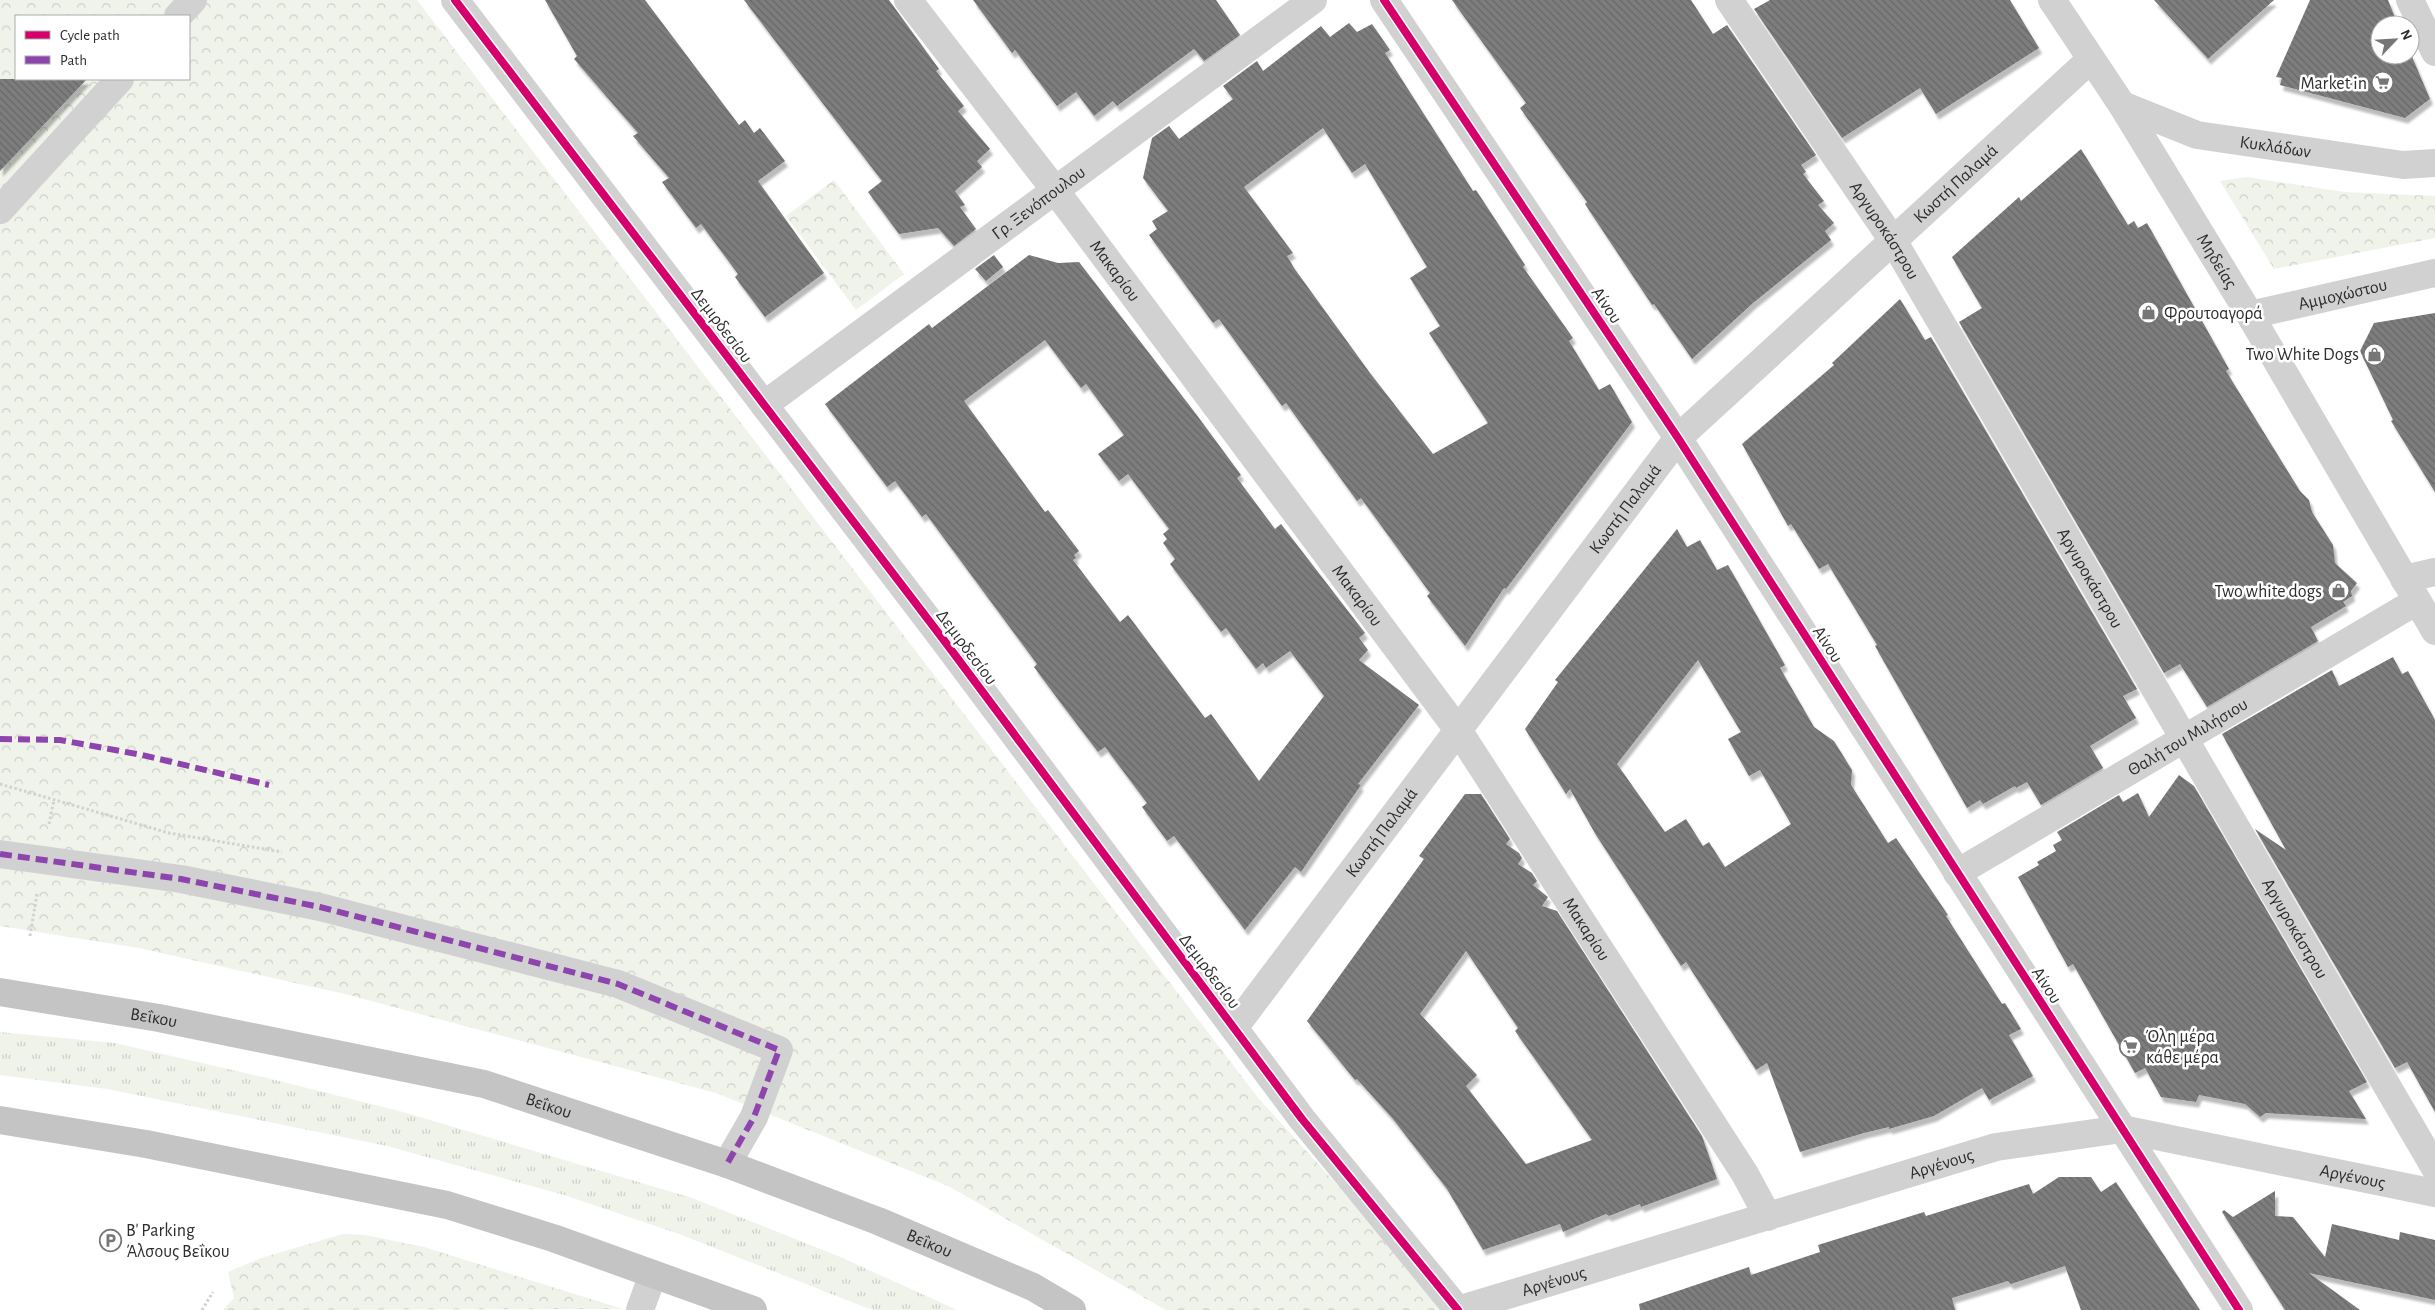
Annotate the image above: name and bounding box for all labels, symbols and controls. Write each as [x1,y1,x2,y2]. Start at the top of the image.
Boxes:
legend [15,15,190,80]
north arrow [2370,15,2420,65]
text: Cycle path [60,28,120,43]
text: N [2397,28,2414,42]
text: Path [60,53,87,68]
supermarket icon: Market in [2371,71,2395,95]
place label: Market in [2300,75,2367,93]
street label: Κυκλάδων [2238,133,2312,162]
street label: Κωστή Παλαμά [1911,141,2002,227]
street label: Γρ. Ξενόπουλου [989,163,1089,244]
street label: Αργυροκάστρου [1846,179,1922,283]
street label: Μηδείας [2193,231,2240,292]
street label: Μακαρίου [1086,237,1143,305]
street label: Αμμοχώστου [2297,276,2389,314]
street label: Δεμιρδεσίου [687,284,756,367]
street label: Αίνου [1588,284,1626,327]
shop icon: Φρουτοαγορά [2136,301,2160,325]
place label: Φρουτοαγορά [2164,305,2263,323]
shop icon: Two White Dogs [2363,342,2387,366]
place label: Two White Dogs [2245,346,2359,364]
street label: Κωστή Παλαμά [1586,461,1665,557]
street label: Αργυροκάστρου [2053,525,2126,632]
street label: Μακαρίου [1328,562,1385,630]
shop icon: Two white dogs [2326,579,2350,603]
place label: Two white dogs [2214,583,2322,601]
street label: Δεμιρδεσίου [932,606,1001,689]
street label: Αίνου [1809,623,1846,666]
street label: Θαλή του Μιλήσιου [2125,695,2251,780]
street label: Κωστή Παλαμά [1343,785,1421,881]
street label: Αργυροκάστρου [2258,876,2330,982]
street label: Μακαρίου [1559,895,1613,964]
street label: Δεμιρδεσίου [1175,930,1244,1013]
street label: Αίνου [2028,964,2065,1007]
street label: Βεΐκου [129,1005,179,1032]
place label: Όλη μέρα κάθε μέρα [2146,1028,2219,1067]
supermarket icon: Όλη μέρα κάθε μέρα [2118,1034,2142,1058]
street label: Βεΐκου [523,1090,574,1122]
street label: Αργένους [1907,1146,1976,1183]
street label: Αργένους [2318,1162,2387,1193]
place label: Β' Parking Άλσους Βεΐκου [126,1222,230,1261]
street label: Βεΐκου [904,1226,955,1261]
parking icon: Β' Parking Άλσους Βεΐκου [98,1228,122,1252]
street label: Αργένους [1520,1264,1588,1300]

